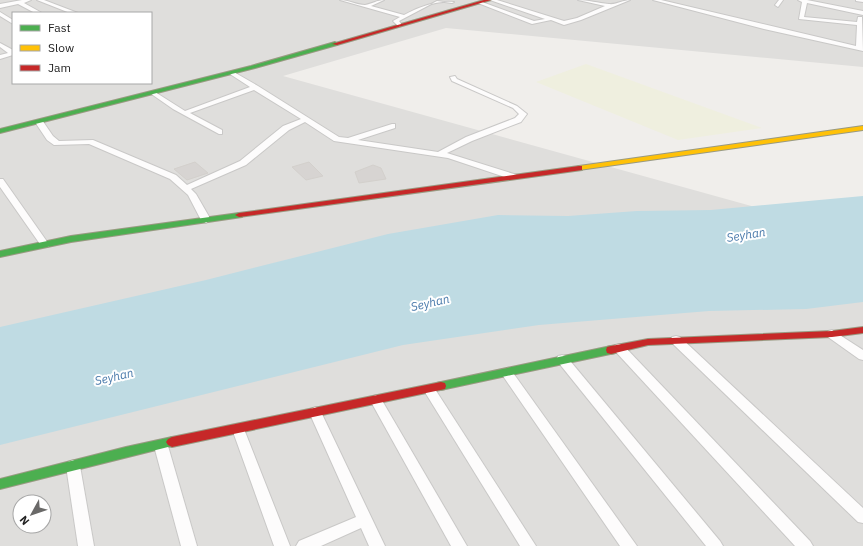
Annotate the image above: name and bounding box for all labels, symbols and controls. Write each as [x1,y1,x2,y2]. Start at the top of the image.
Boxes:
legend [12,12,152,84]
text: Fast [48,20,71,35]
text: Slow [48,40,74,55]
text: Jam [48,60,71,75]
water label: Seyhan [725,224,767,245]
water label: Seyhan [409,291,451,314]
water label: Seyhan [93,365,135,388]
north arrow [12,494,52,534]
text: N [16,513,32,528]

